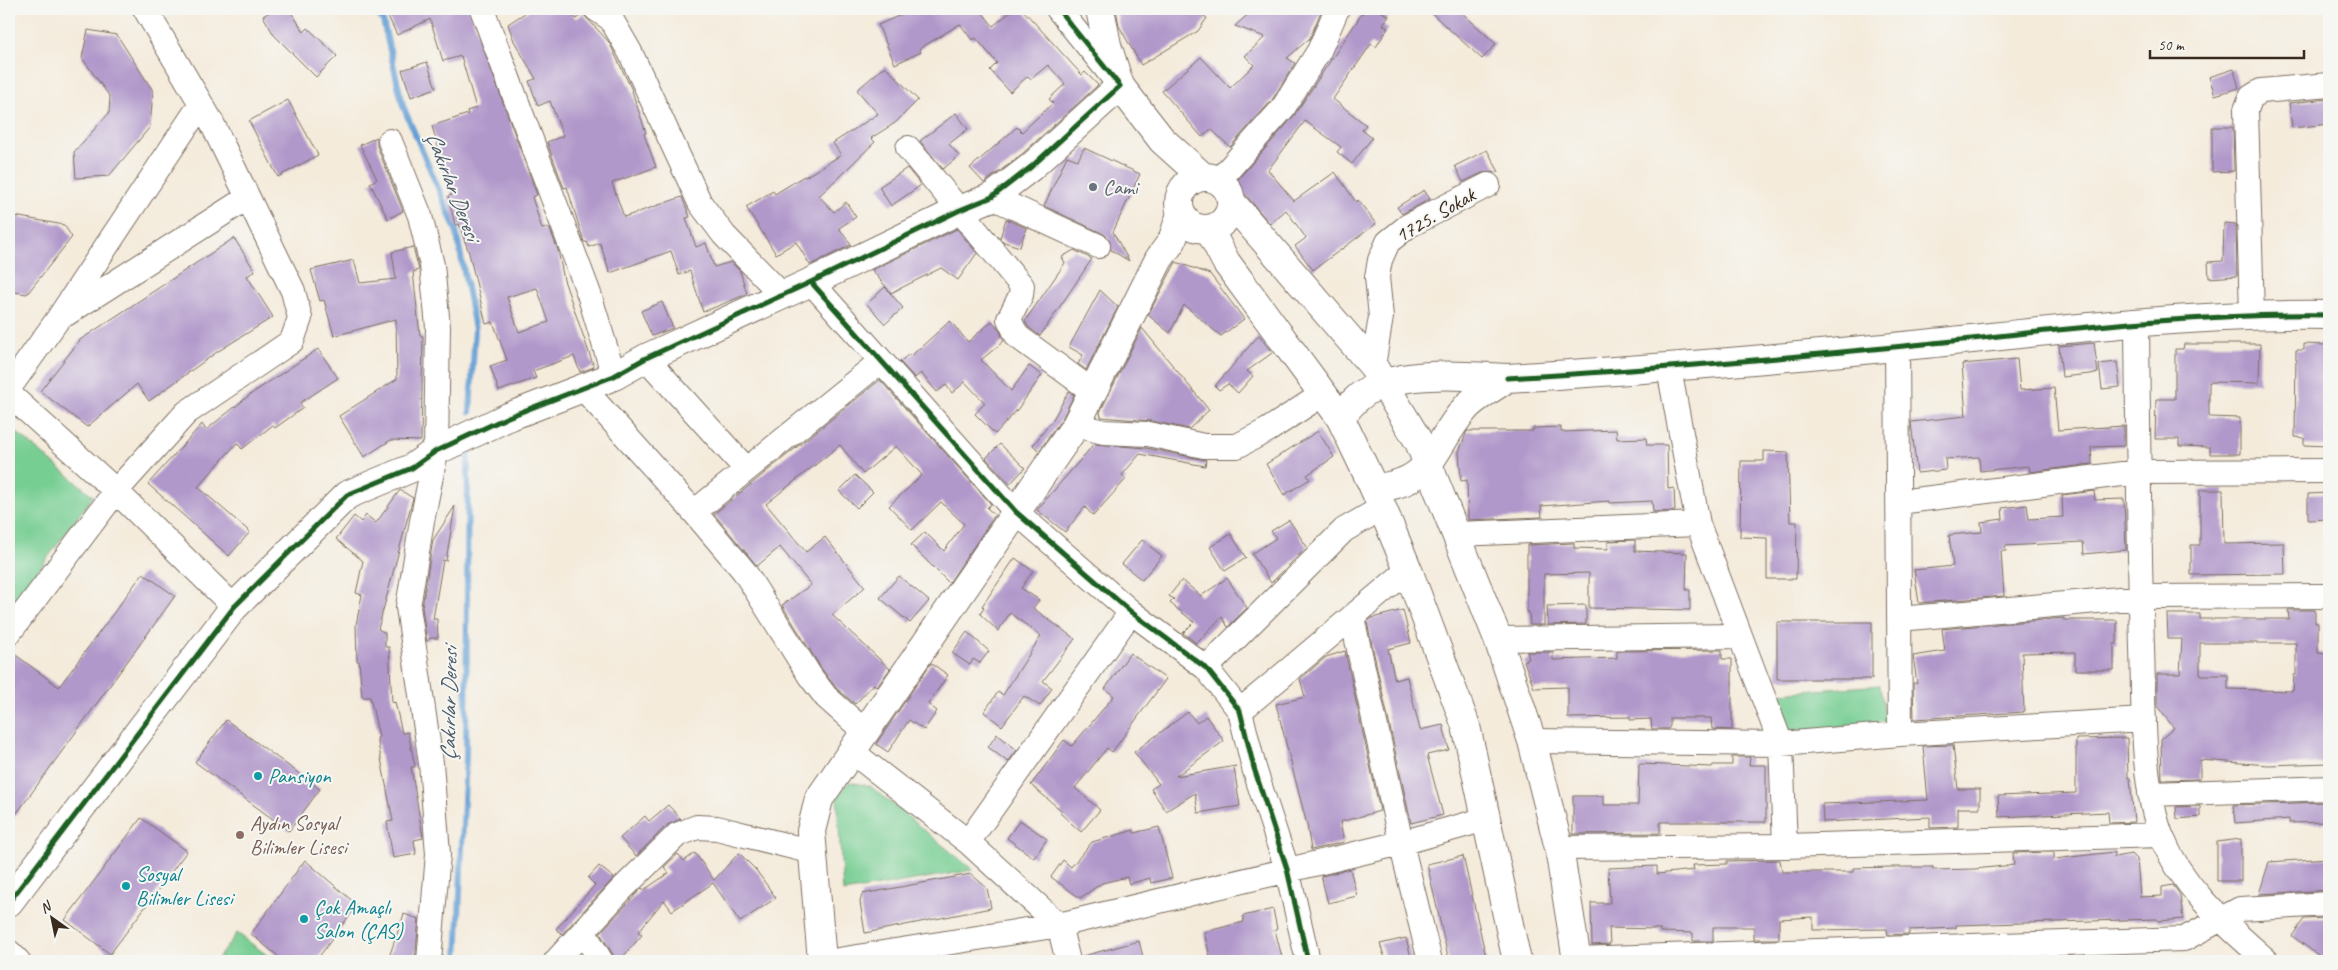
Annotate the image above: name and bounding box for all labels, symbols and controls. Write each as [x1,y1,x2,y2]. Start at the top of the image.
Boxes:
scale bar [2150,28,2304,60]
text: 50 m [2158,36,2185,55]
water label: Çakırlar Deresi [420,128,488,249]
place label: Cami [1103,174,1141,200]
marker: Cami [1087,181,1099,193]
street label: 1725. Sokak [1390,181,1481,248]
water label: Çakırlar Deresi [434,641,464,761]
place label: Pansiyon [268,763,331,789]
marker: Pansiyon [252,770,264,782]
place label: Aydın Sosyal Bilimler Lisesi [250,810,350,860]
marker: Aydın Sosyal Bilimler Lisesi [234,829,246,841]
place label: Sosyal Bilimler Lisesi [136,861,236,911]
marker: Sosyal Bilimler Lisesi [120,880,132,892]
north arrow [28,892,78,942]
place label: Çok Amaçlı Salon (ÇAS) [314,894,404,944]
text: N [37,897,55,917]
marker: Çok Amaçlı Salon (ÇAS) [298,913,310,925]

